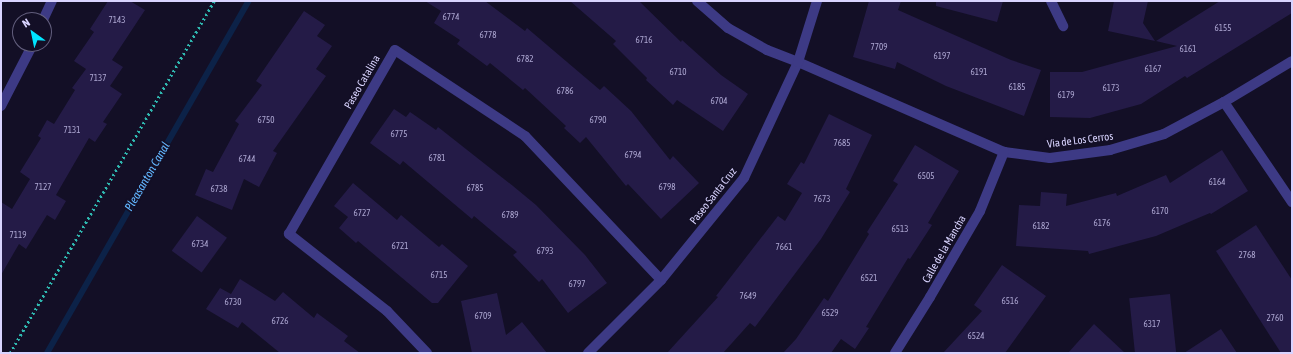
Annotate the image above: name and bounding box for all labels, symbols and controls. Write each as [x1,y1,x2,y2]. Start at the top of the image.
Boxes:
north arrow [12,12,52,52]
house number: 6774 [443,12,459,22]
house number: 7143 [109,15,125,25]
text: N [20,16,32,30]
house number: 6155 [1215,23,1231,33]
house number: 6778 [480,30,496,40]
house number: 6716 [636,35,652,45]
house number: 7709 [871,42,887,52]
house number: 6161 [1180,44,1196,54]
house number: 6197 [934,51,950,61]
street label: Paseo Catalina [341,53,383,111]
house number: 6782 [517,54,533,64]
house number: 6167 [1145,64,1161,74]
house number: 6710 [670,67,686,77]
house number: 6191 [971,67,987,77]
house number: 7137 [90,73,106,83]
house number: 6185 [1009,82,1025,92]
house number: 6173 [1103,83,1119,93]
house number: 6786 [557,86,573,96]
house number: 6179 [1058,90,1074,100]
house number: 6704 [711,96,727,106]
house number: 6750 [258,115,274,125]
house number: 6790 [590,115,606,125]
house number: 7131 [64,125,80,135]
house number: 6775 [391,129,407,139]
street label: Via de Los Cerros [1046,129,1114,151]
house number: 7685 [834,138,850,148]
water label: Pleasanton Canal [122,140,174,214]
house number: 6794 [625,150,641,160]
house number: 6781 [429,153,445,163]
house number: 6744 [239,154,255,164]
street label: Paseo Santa Cruz [687,165,739,227]
house number: 6505 [918,171,934,181]
house number: 6164 [1209,177,1225,187]
house number: 7127 [35,182,51,192]
house number: 6798 [659,182,675,192]
house number: 6785 [467,183,483,193]
house number: 6738 [211,184,227,194]
house number: 7673 [814,194,830,204]
house number: 6170 [1152,206,1168,216]
house number: 6727 [354,208,370,218]
house number: 6789 [502,210,518,220]
street label: Calle de la Mancha [919,213,969,285]
house number: 6176 [1094,218,1110,228]
house number: 6182 [1033,221,1049,231]
house number: 6513 [892,224,908,234]
house number: 7119 [10,230,26,240]
house number: 6734 [192,239,208,249]
house number: 6721 [392,241,408,251]
house number: 7661 [776,242,792,252]
house number: 6793 [537,246,553,256]
house number: 2768 [1239,250,1255,260]
house number: 6715 [431,270,447,280]
house number: 6521 [861,273,877,283]
house number: 6797 [569,279,585,289]
house number: 7649 [740,291,756,301]
house number: 6516 [1002,296,1018,306]
house number: 6730 [225,297,241,307]
house number: 6529 [822,308,838,318]
house number: 6709 [475,311,491,321]
house number: 2760 [1267,313,1283,323]
house number: 6726 [272,316,288,326]
house number: 6317 [1144,319,1160,329]
house number: 6524 [968,331,984,341]

